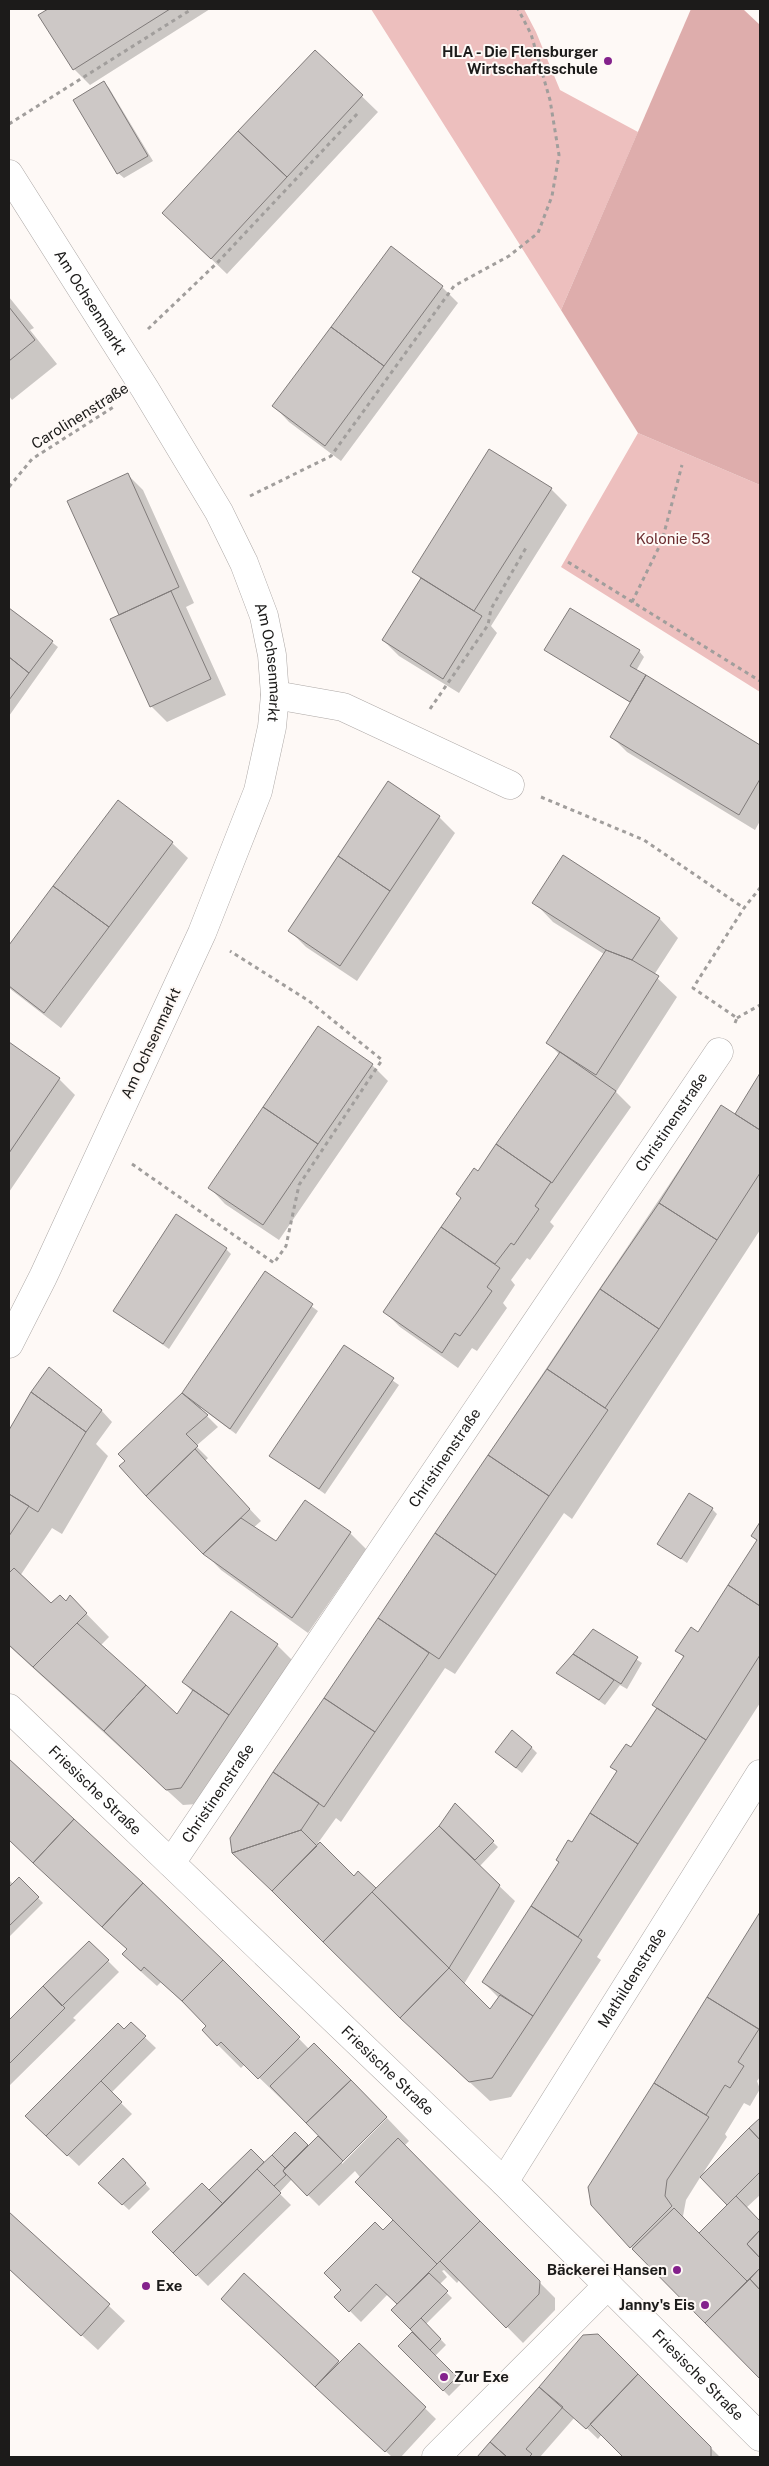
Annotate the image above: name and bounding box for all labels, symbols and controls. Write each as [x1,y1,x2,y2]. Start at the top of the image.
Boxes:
place label: HLA - Die Flensburger Wirtschaftsschule [442,43,598,77]
marker: HLA - Die Flensburger Wirtschaftsschule [602,55,614,67]
street label: Am Ochsenmarkt [51,247,130,358]
street label: Carolinenstraße [28,379,131,452]
park label: Kolonie 53 [636,530,710,547]
street label: Am Ochsenmarkt [252,600,284,723]
street label: Am Ochsenmarkt [117,984,184,1101]
street label: Christinenstraße [632,1069,711,1175]
street label: Christinenstraße [405,1405,484,1510]
street label: Christinenstraße [178,1740,257,1846]
street label: Friesische Straße [46,1742,145,1838]
street label: Mathildenstraße [594,1925,669,2030]
street label: Friesische Straße [338,2022,438,2118]
place label: Bäckerei Hansen [547,2261,667,2278]
marker: Bäckerei Hansen [671,2264,683,2276]
place label: Exe [156,2277,183,2294]
marker: Exe [140,2280,152,2292]
place label: Janny's Eis [619,2296,695,2313]
marker: Janny's Eis [699,2299,711,2311]
street label: Friesische Straße [649,2326,747,2424]
place label: Zur Exe [454,2368,509,2385]
marker: Zur Exe [438,2371,450,2383]

